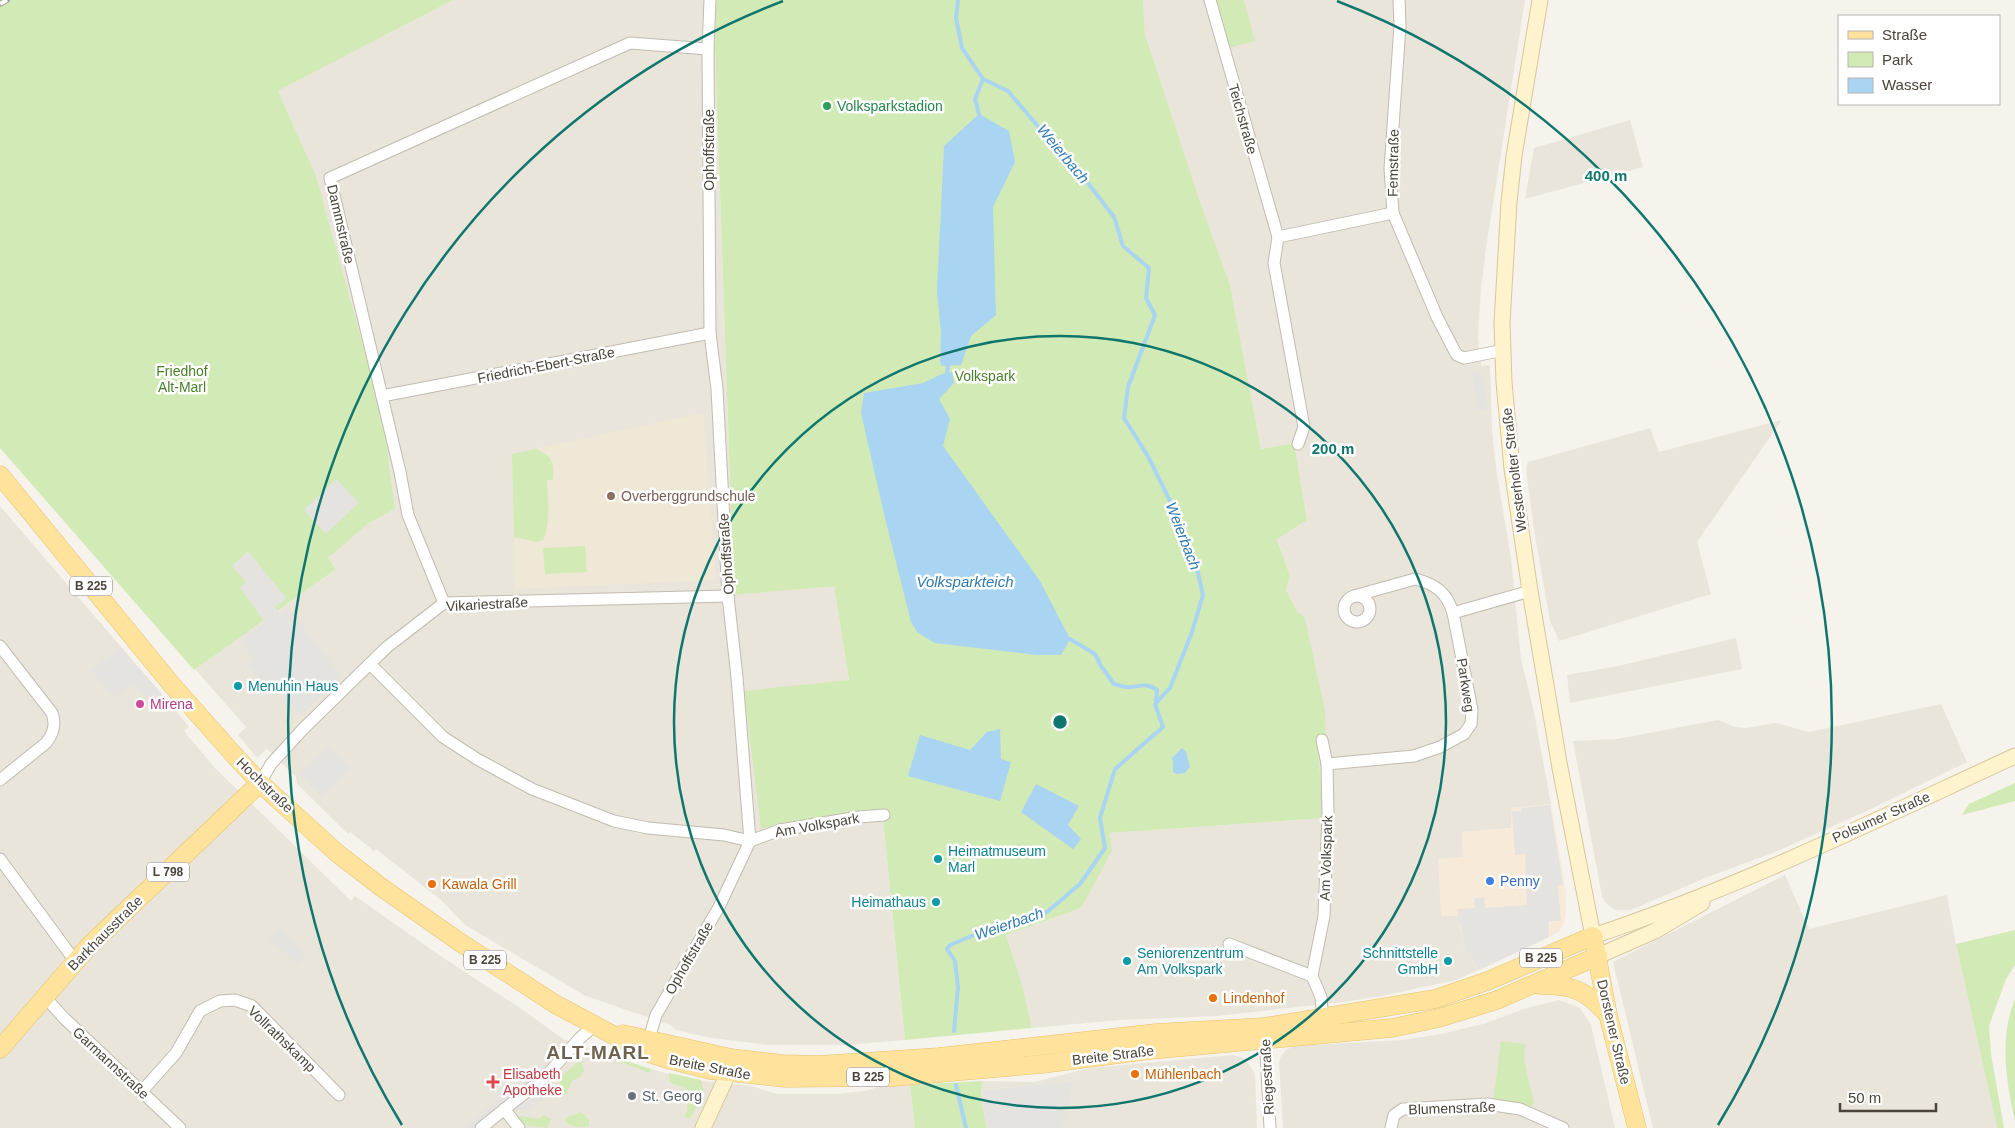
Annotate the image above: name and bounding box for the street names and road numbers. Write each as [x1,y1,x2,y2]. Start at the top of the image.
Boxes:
street label: Teichstraße [1225,82,1261,156]
street label: Ophoffstraße [701,109,717,191]
street label: Femstraße [1384,129,1402,197]
street label: Dammstraße [324,183,358,265]
street label: Friedrich-Ebert-Straße [476,344,616,386]
street label: Westerholter Straße [1498,407,1530,533]
street label: Ophoffstraße [715,513,737,595]
road number: B 225 [70,576,112,596]
street label: Vikariestraße [446,594,529,614]
street label: Parkweg [1454,657,1478,713]
street label: Hochstraße [233,754,297,816]
street label: Polsumer Straße [1830,788,1932,846]
street label: Am Volkspark [773,810,862,840]
street label: Am Volkspark [1317,814,1336,901]
road number: L 798 [147,862,189,882]
street label: Barkhausstraße [64,892,146,974]
street label: Ophoffstraße [662,919,716,997]
road number: B 225 [1520,948,1562,968]
road number: B 225 [464,950,506,970]
street label: Dorstener Straße [1594,978,1634,1086]
street label: Vollrathskamp [245,1003,319,1075]
street label: Garmannstraße [70,1024,152,1102]
street label: Riegestraße [1257,1038,1277,1115]
street label: Breite Straße [1071,1042,1155,1068]
street label: Breite Straße [668,1051,752,1083]
road number: B 225 [847,1068,889,1086]
street label: Blumenstraße [1408,1098,1496,1118]

